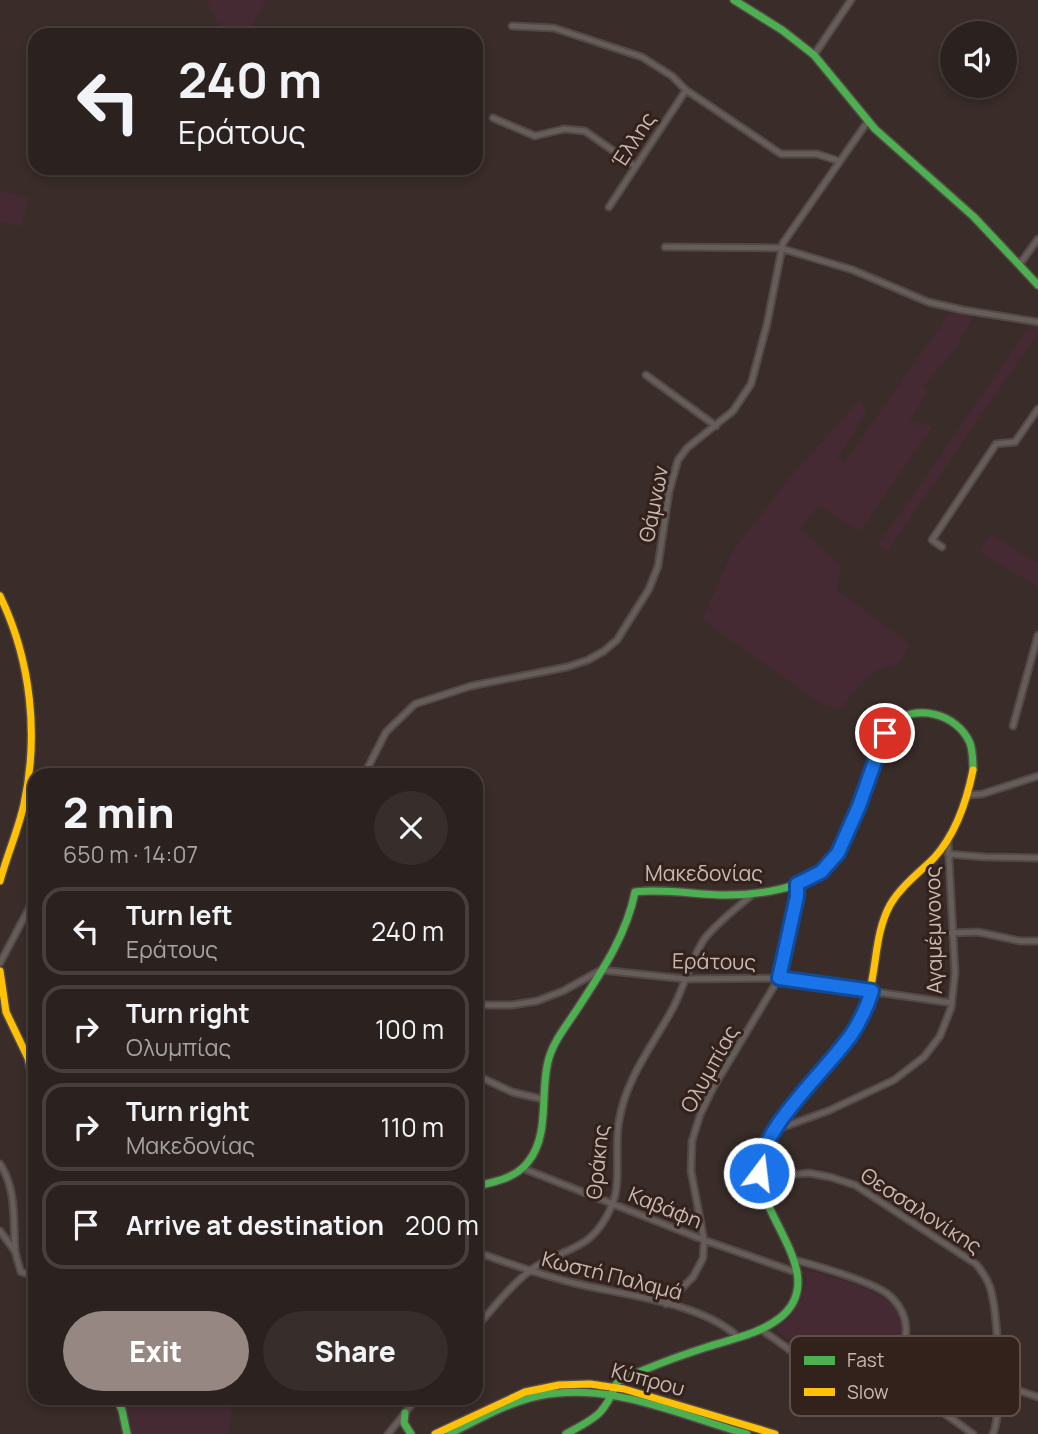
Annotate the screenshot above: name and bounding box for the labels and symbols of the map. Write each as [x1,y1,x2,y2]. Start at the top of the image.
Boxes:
street label: Έλλης [605,106,662,173]
street label: Θάμνων [632,463,674,545]
pin [855,703,915,763]
street label: Μακεδονίας [645,859,763,887]
street label: Αγαμέμνονος [918,866,948,994]
street label: Εράτους [672,946,756,976]
street label: Ολυμπίας [674,1020,745,1117]
street label: Θράκης [579,1123,615,1201]
position arrow [722,1136,796,1210]
street label: Θεσσαλονίκης [856,1161,987,1260]
street label: Καβάφη [624,1180,706,1234]
street label: Κωστή Παλαμά [539,1244,685,1306]
legend [790,1336,1020,1416]
text: Fast [847,1347,884,1373]
street label: Κύπρου [608,1356,688,1402]
text: Slow [847,1379,889,1405]

